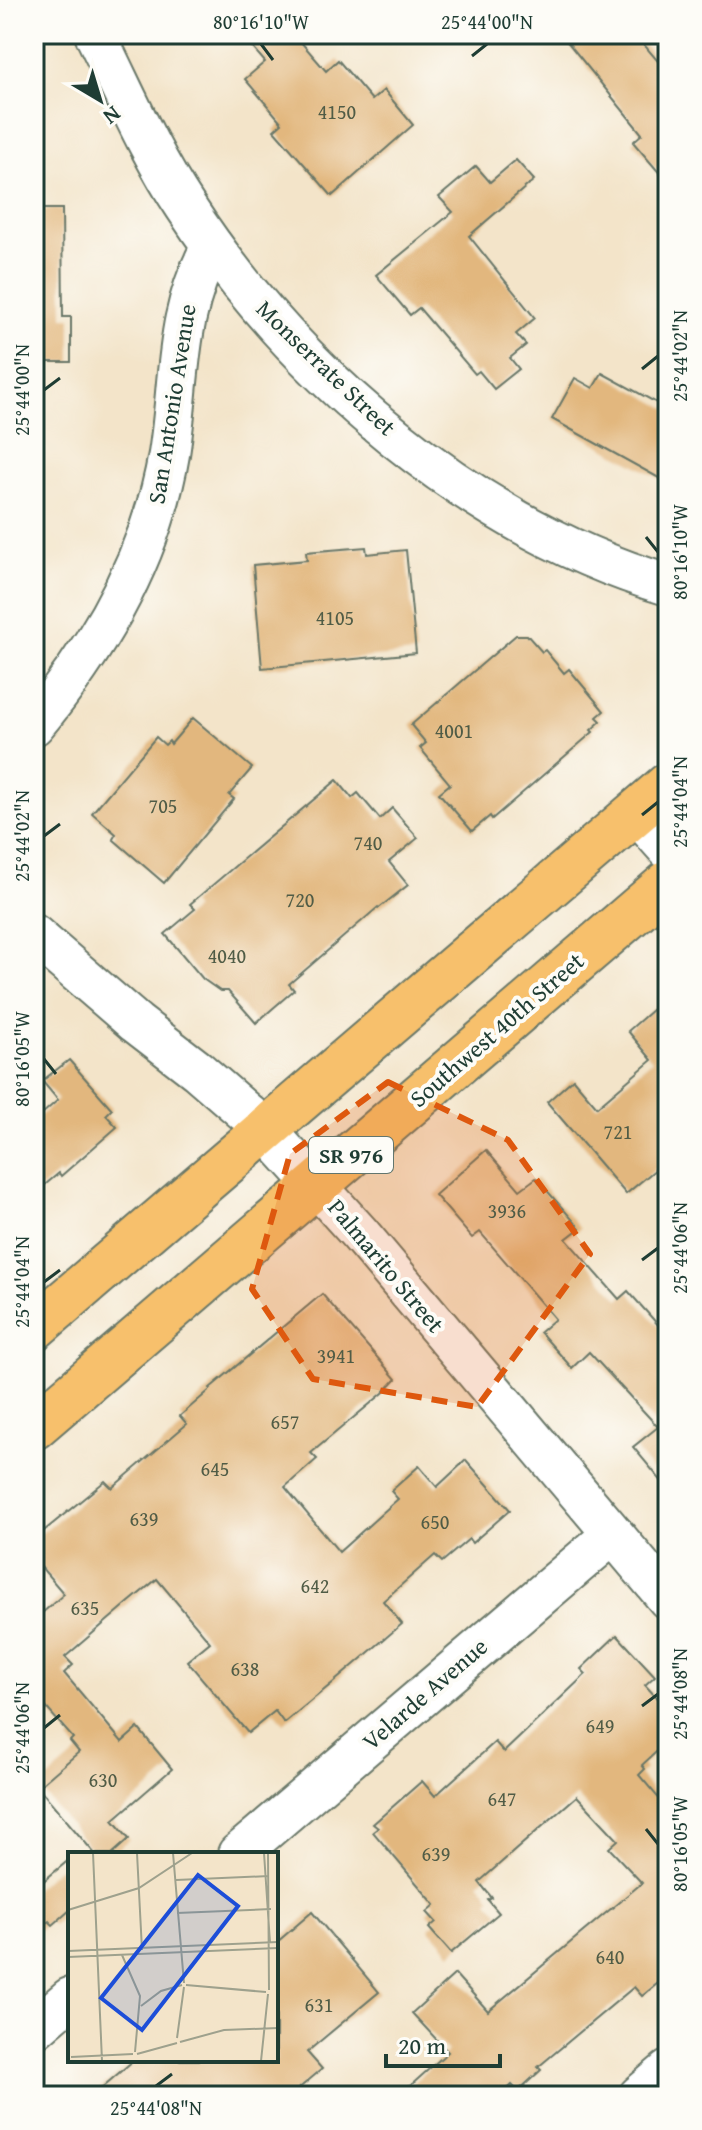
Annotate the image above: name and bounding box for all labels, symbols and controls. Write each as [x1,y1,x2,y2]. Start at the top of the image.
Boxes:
text: 80°16'10"W [213,7,309,36]
text: 25°44'00"N [441,7,533,36]
north arrow [60,60,140,140]
house number: 4150 [318,97,356,126]
text: N [96,99,128,133]
street label: Monserrate Street [248,292,405,444]
street label: San Antonio Avenue [138,301,205,506]
text: 25°44'02"N [665,310,694,402]
text: 25°44'00"N [7,344,36,436]
text: 80°16'10"W [665,504,694,600]
house number: 4105 [316,603,354,632]
house number: 4001 [435,716,473,745]
text: 25°44'04"N [665,756,694,848]
text: 25°44'02"N [7,790,36,882]
house number: 705 [149,791,177,820]
house number: 740 [354,828,382,857]
house number: 720 [286,885,314,914]
house number: 4040 [208,941,246,970]
street label: Southwest 40th Street [402,944,592,1115]
text: 80°16'05"W [7,1011,36,1107]
house number: 721 [604,1117,632,1146]
road number: SR 976 [309,1137,393,1173]
street label: Palmarito Street [320,1191,453,1341]
house number: 3936 [488,1196,526,1225]
text: 25°44'06"N [665,1202,694,1294]
text: 25°44'04"N [7,1236,36,1328]
house number: 3941 [317,1341,355,1370]
house number: 657 [271,1407,299,1436]
house number: 645 [201,1454,229,1483]
house number: 639 [130,1504,158,1533]
house number: 650 [421,1507,449,1536]
house number: 642 [301,1571,329,1600]
house number: 635 [71,1593,99,1622]
street label: Velarde Avenue [354,1629,495,1758]
text: 25°44'08"N [665,1648,694,1740]
house number: 638 [231,1654,259,1683]
text: 25°44'06"N [7,1682,36,1774]
house number: 649 [586,1711,614,1740]
house number: 630 [89,1765,117,1794]
house number: 647 [488,1784,516,1813]
text: 80°16'05"W [665,1796,694,1892]
house number: 639 [422,1839,450,1868]
inset map [68,1852,278,2062]
house number: 640 [596,1942,624,1971]
house number: 631 [305,1990,333,2019]
scale bar [386,2018,500,2068]
text: 20 m [398,2028,446,2063]
text: 25°44'08"N [110,2093,202,2122]

